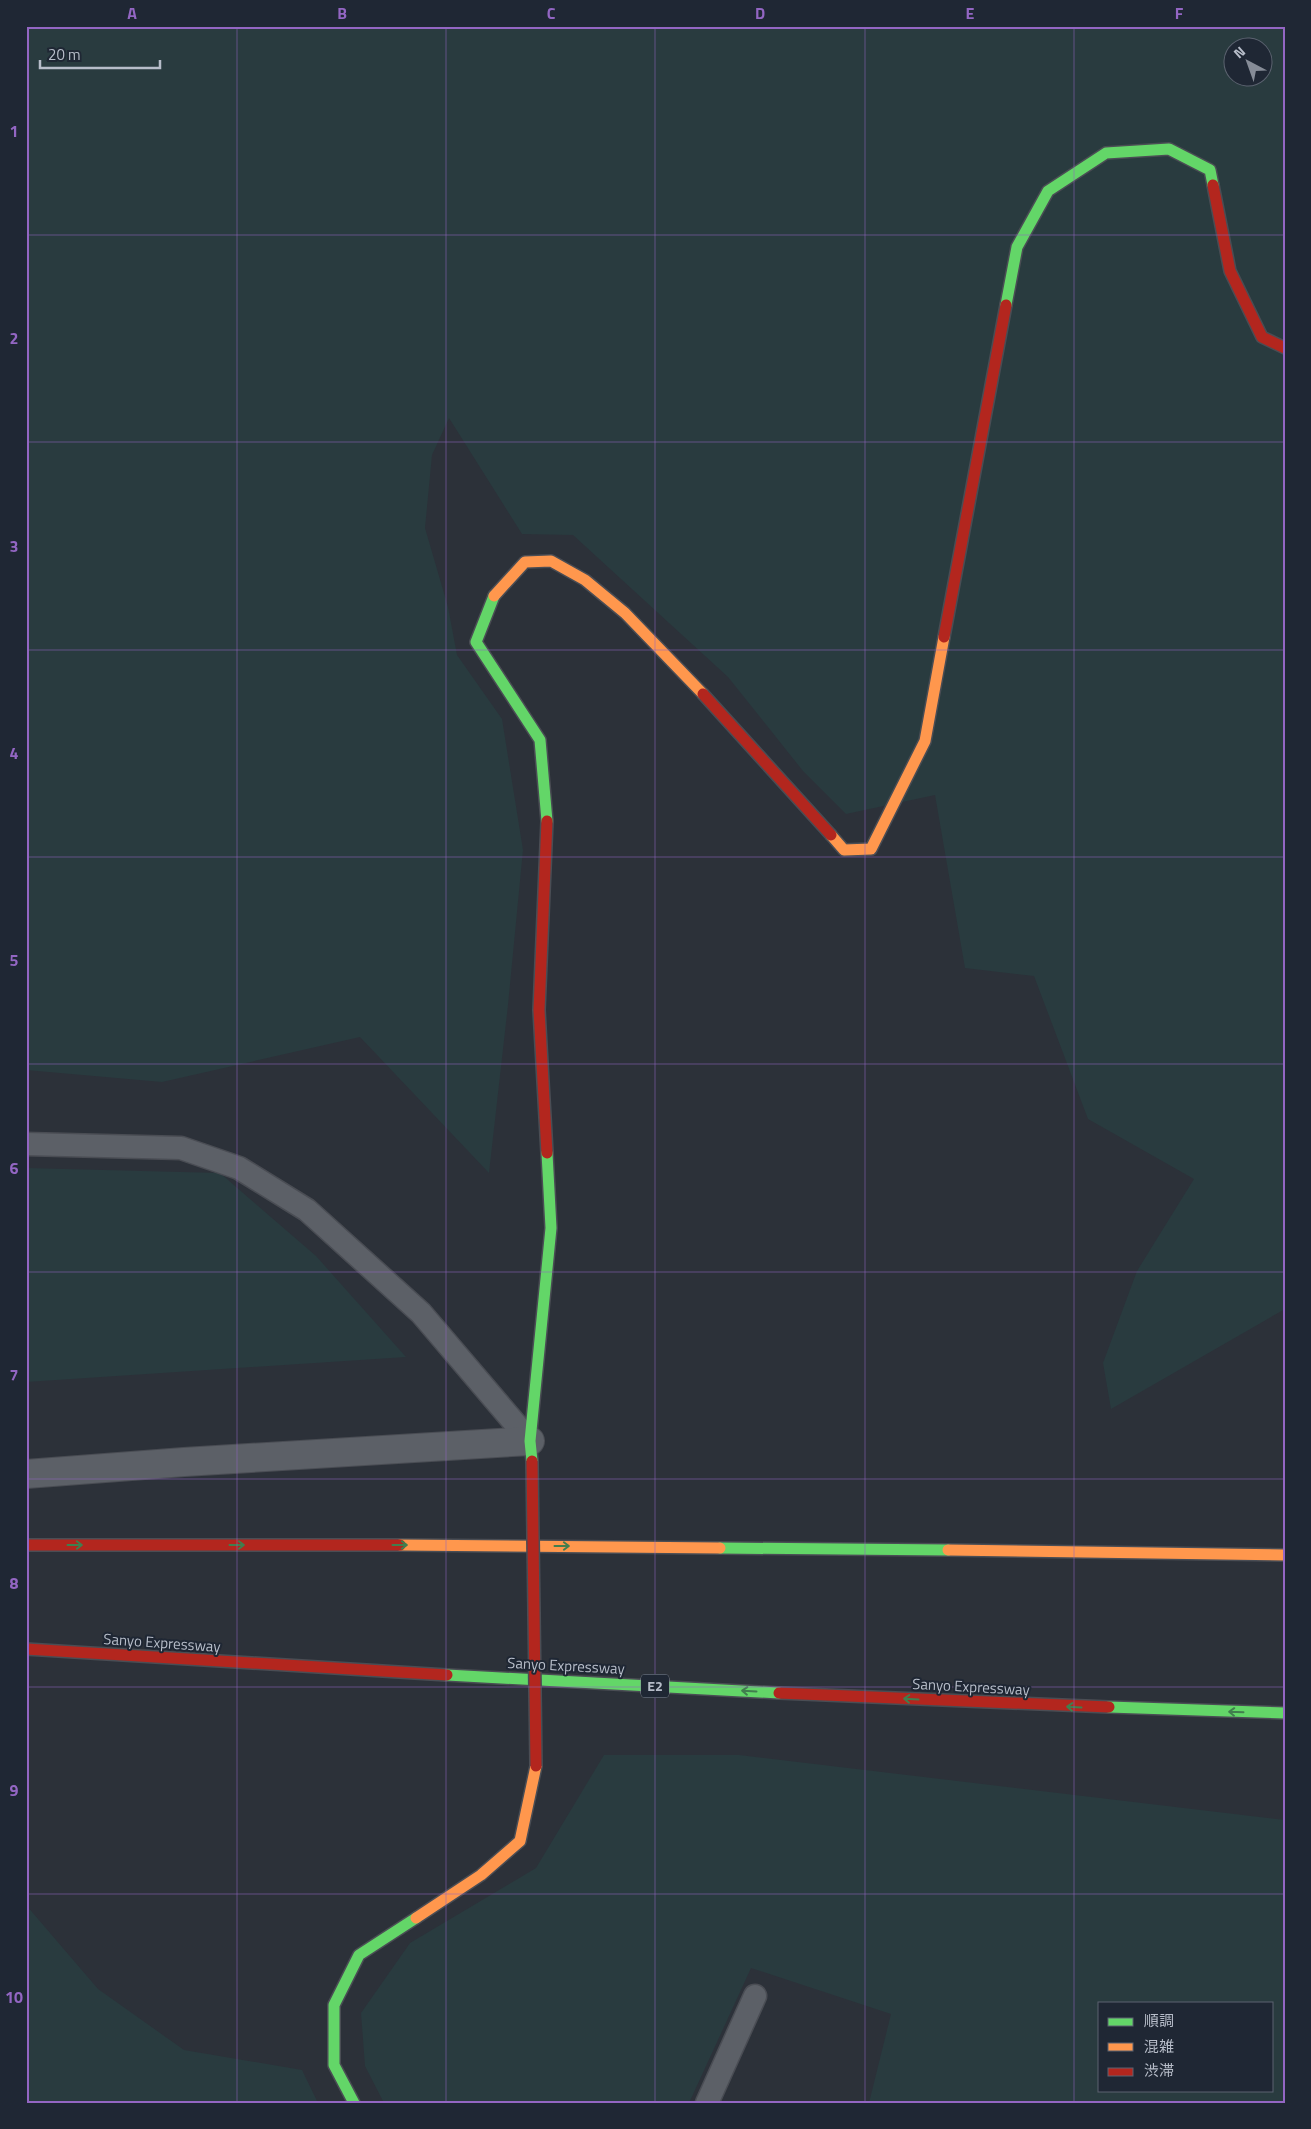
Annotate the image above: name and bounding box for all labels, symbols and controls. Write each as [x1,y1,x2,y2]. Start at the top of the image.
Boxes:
text: A [127,1,137,25]
text: B [337,1,347,25]
text: C [547,1,556,25]
text: D [755,1,765,25]
text: E [966,1,975,25]
text: F [1175,1,1184,25]
scale bar [40,38,160,70]
north arrow [1224,38,1274,88]
text: N [1229,41,1250,63]
text: 20 m [48,43,81,66]
text: 1 [10,119,18,143]
text: 2 [10,326,18,350]
text: 3 [10,534,18,558]
text: 4 [10,741,19,765]
text: 5 [10,948,19,972]
text: 6 [10,1156,19,1180]
text: 7 [10,1363,18,1387]
one-way arrow [66,1540,83,1550]
one-way arrow [229,1540,245,1549]
one-way arrow [392,1540,408,1550]
one-way arrow [554,1541,570,1551]
text: 8 [10,1571,19,1595]
street label: Sanyo Expressway [103,1627,221,1658]
street label: Sanyo Expressway [507,1651,625,1680]
street label: Sanyo Expressway [912,1672,1030,1701]
road number: E2 [641,1674,669,1698]
one-way arrow [741,1687,757,1696]
one-way arrow [904,1694,920,1704]
one-way arrow [1066,1702,1082,1711]
one-way arrow [1228,1707,1244,1717]
text: 9 [10,1778,19,1802]
text: 10 [5,1985,23,2009]
legend [1098,2002,1274,2092]
text: 順調 [1144,2009,1174,2032]
text: 混雑 [1144,2035,1174,2058]
text: 渋滞 [1144,2059,1174,2082]

